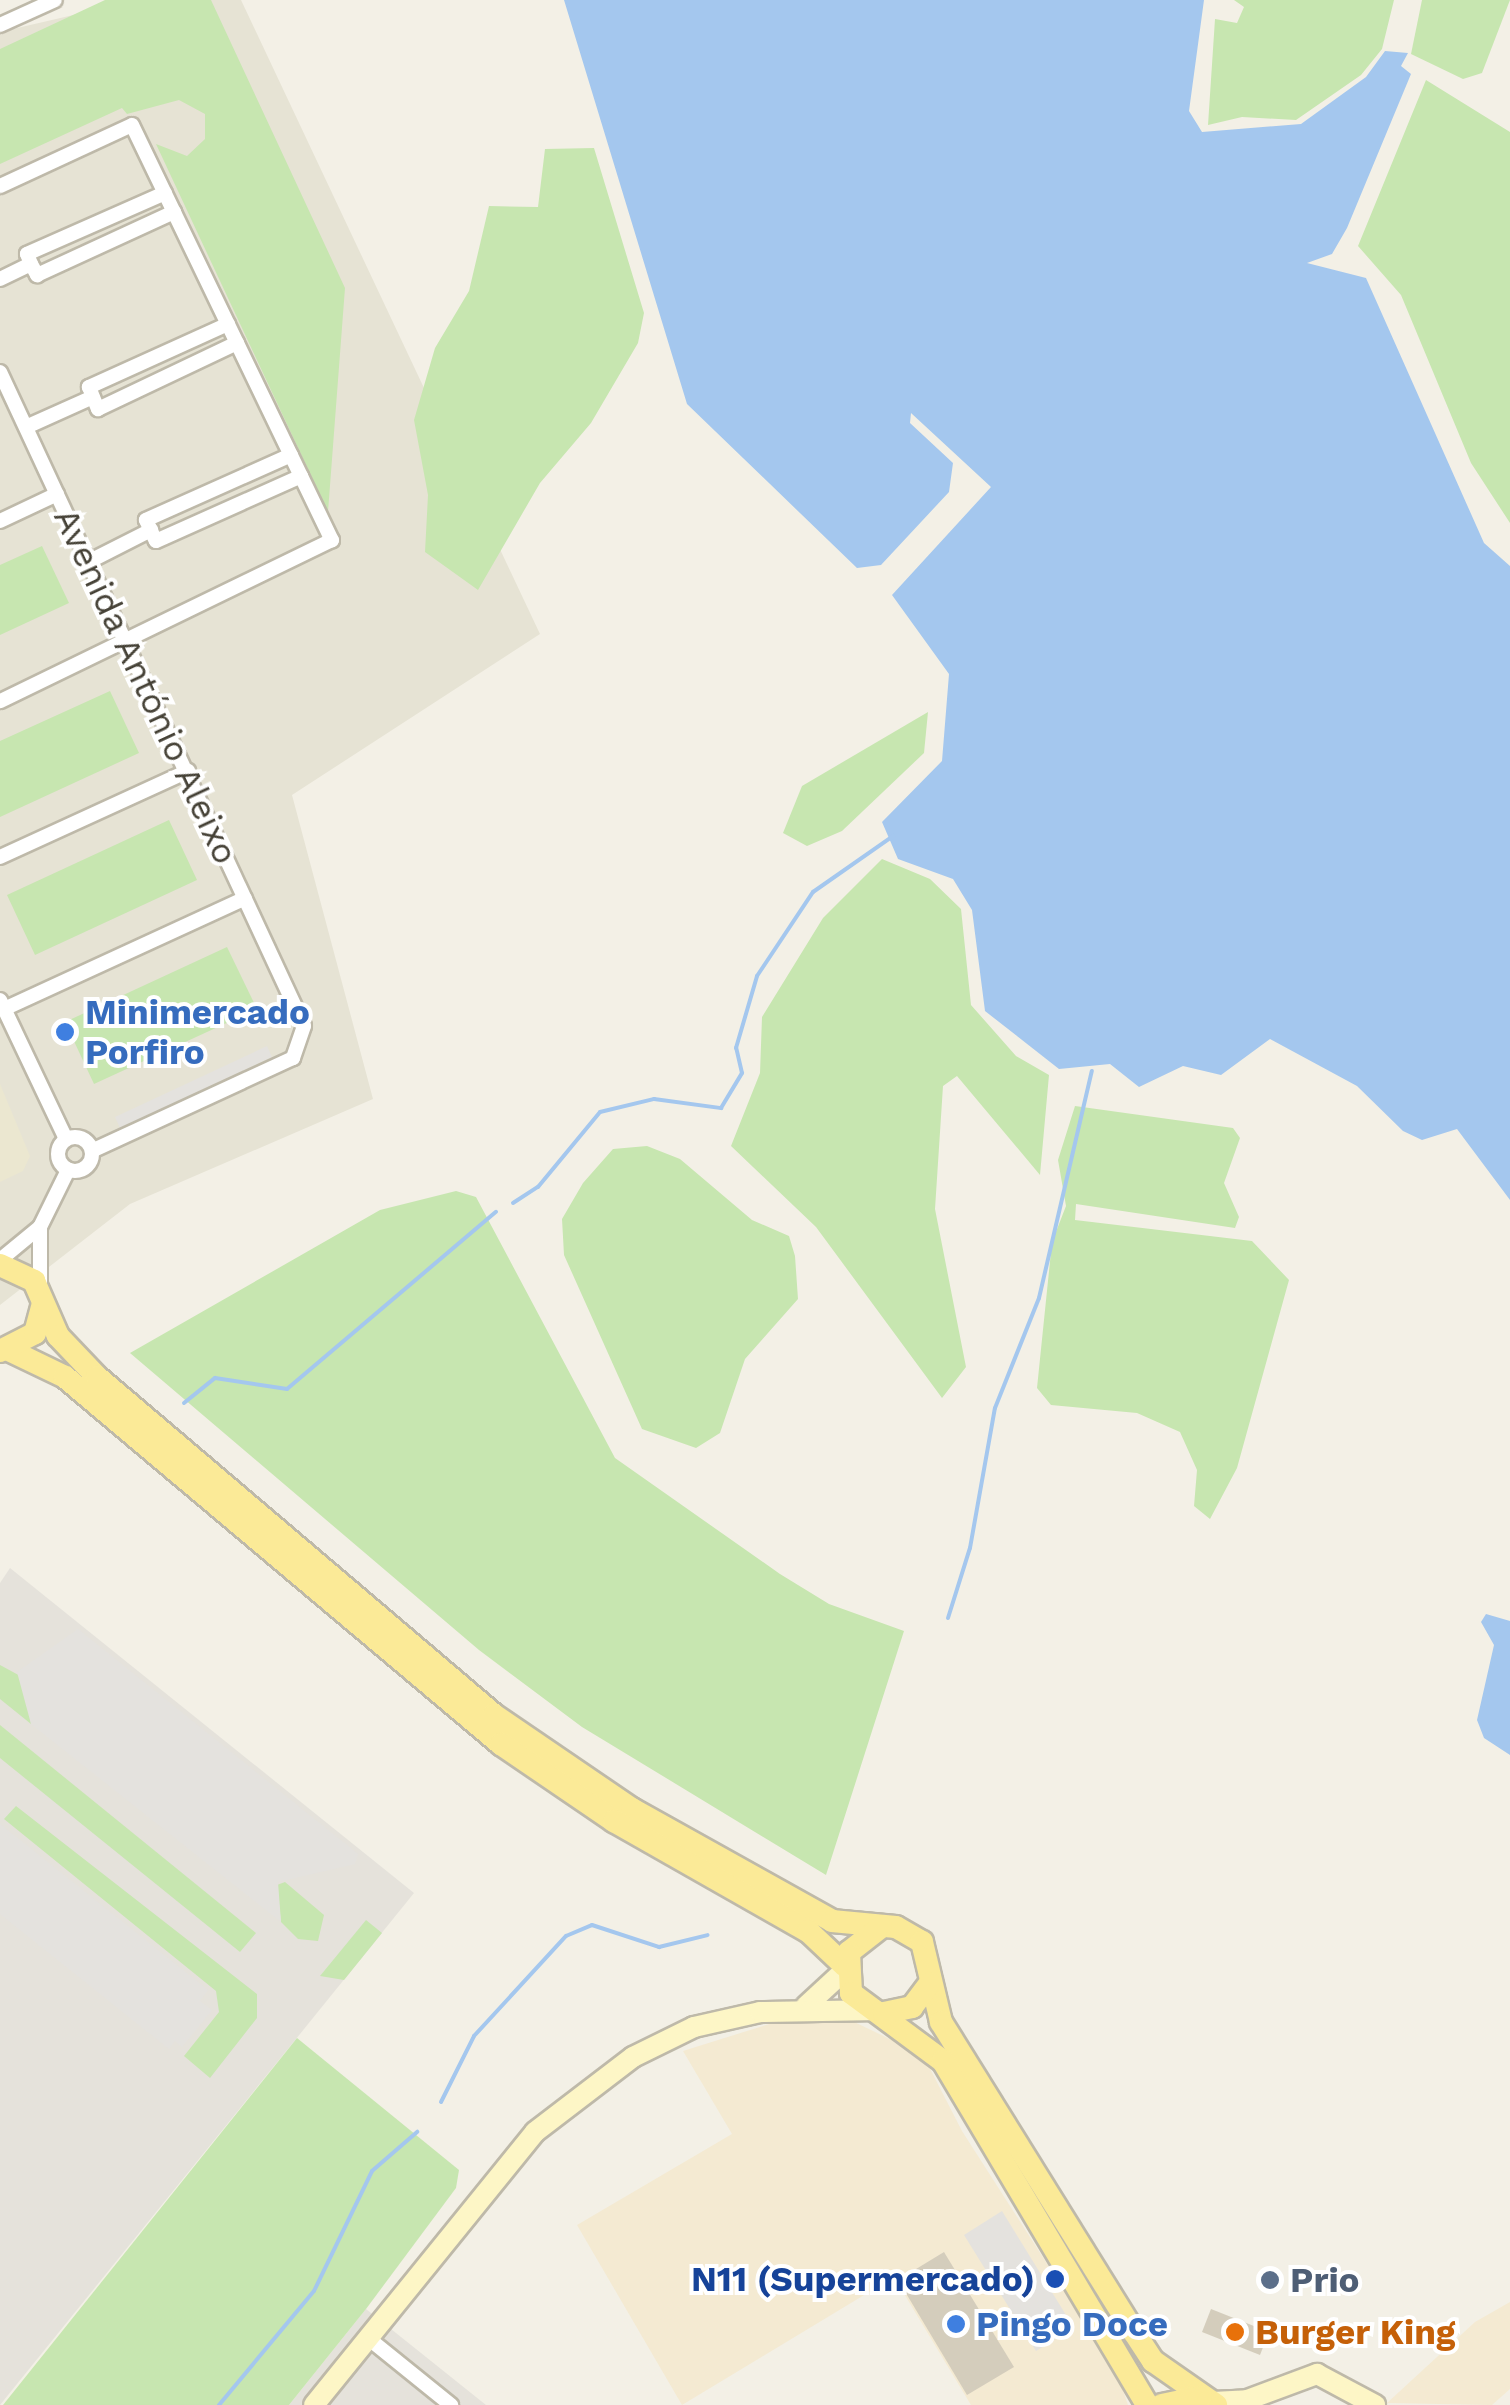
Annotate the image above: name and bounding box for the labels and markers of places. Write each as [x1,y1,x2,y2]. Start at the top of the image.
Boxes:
place label: Minimercado Porfiro [85,991,310,1073]
marker: Minimercado Porfiro [54,1021,76,1043]
place label: N11 (Supermercado) [691,2258,1035,2300]
place label: Prio [1290,2259,1360,2301]
marker: N11 (Supermercado) [1044,2268,1066,2290]
marker: Prio [1259,2269,1281,2291]
place label: Pingo Doce [976,2303,1168,2345]
place label: Burger King [1255,2311,1456,2353]
marker: Pingo Doce [945,2313,967,2335]
marker: Burger King [1224,2321,1246,2343]

